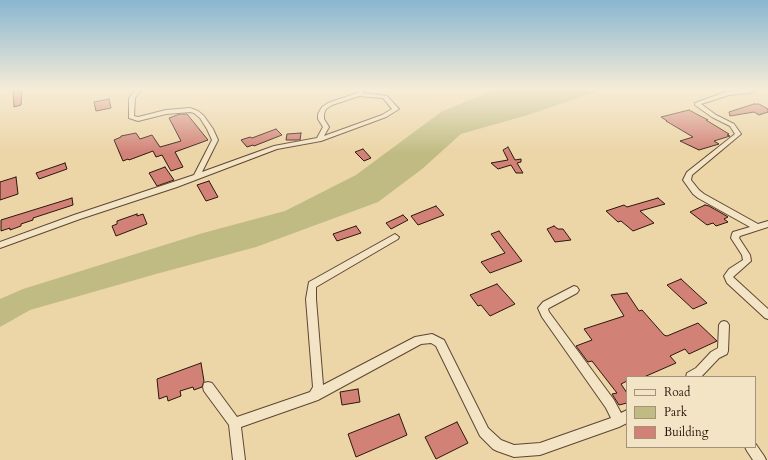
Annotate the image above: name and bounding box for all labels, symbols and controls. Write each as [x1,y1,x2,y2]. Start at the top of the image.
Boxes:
legend [626,376,756,448]
text: Road [664,384,690,400]
text: Park [664,404,687,420]
text: Building [664,424,708,440]

